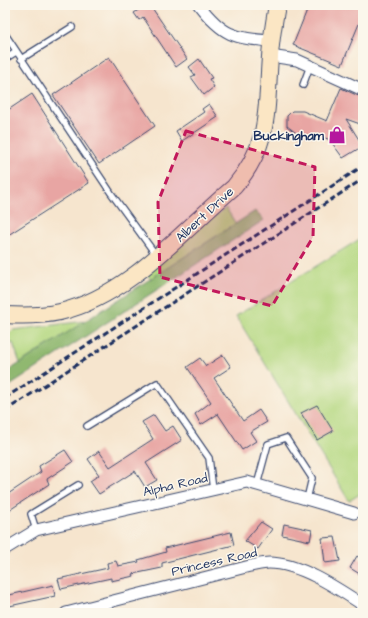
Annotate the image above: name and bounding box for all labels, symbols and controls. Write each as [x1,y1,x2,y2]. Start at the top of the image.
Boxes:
shop icon: Buckingham [327,125,347,145]
place label: Buckingham [254,127,325,147]
street label: Albert Drive [172,183,238,246]
street label: Alpha Road [141,469,210,501]
street label: Princess Road [170,543,259,581]

